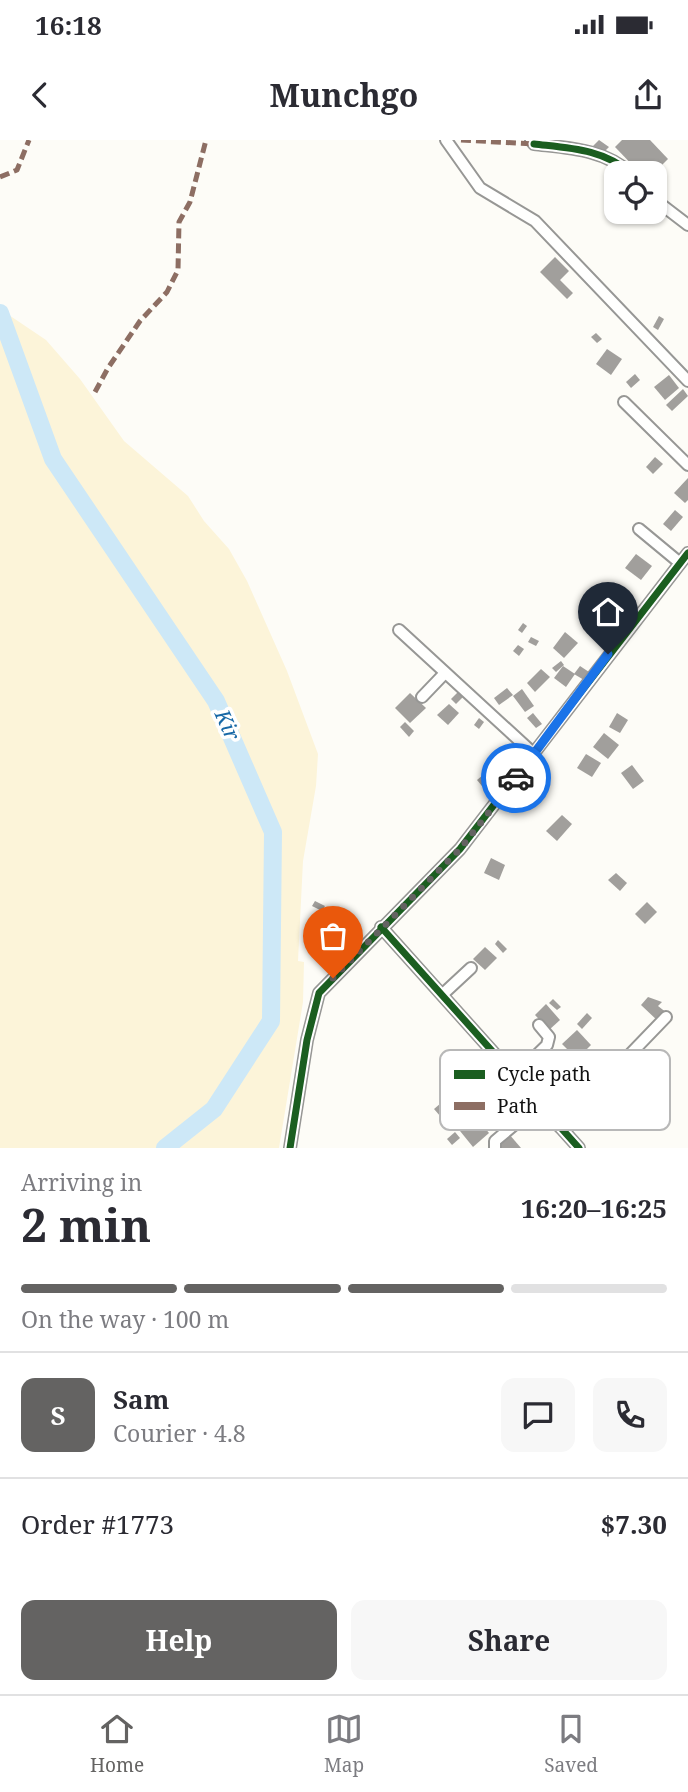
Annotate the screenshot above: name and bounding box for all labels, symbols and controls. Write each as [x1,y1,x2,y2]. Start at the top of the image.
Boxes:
text: 16:18 [35,7,102,43]
text: Munchgo [270,73,418,116]
icon: back [21,76,59,114]
icon: share [629,76,667,114]
map controls [604,161,667,224]
button: locate [604,161,667,224]
pin [578,582,638,654]
icon: home [589,593,627,631]
water label: Kir [208,704,247,745]
courier [481,743,551,813]
icon: car [497,759,535,797]
pin [303,906,363,978]
icon: bag [314,917,352,955]
legend [440,1050,670,1130]
text: Cycle path [497,1061,591,1087]
text: Path [497,1093,538,1119]
text: Arriving in [21,1166,142,1198]
text: 16:20–16:25 [521,1190,667,1226]
text: 2 min [21,1193,151,1255]
text: On the way · 100 m [21,1303,229,1335]
button: chat [501,1378,575,1452]
button: phone [593,1378,667,1452]
text: Sam [113,1381,169,1417]
text: S [50,1397,66,1433]
text: Courier · 4.8 [113,1417,246,1449]
text: Order #1773 [21,1506,174,1542]
text: $7.30 [601,1506,667,1542]
button: Help [21,1600,337,1680]
button: Share [351,1600,667,1680]
tab: Home [90,1710,144,1778]
tab: Map [324,1710,364,1778]
tab: Saved [544,1710,598,1778]

